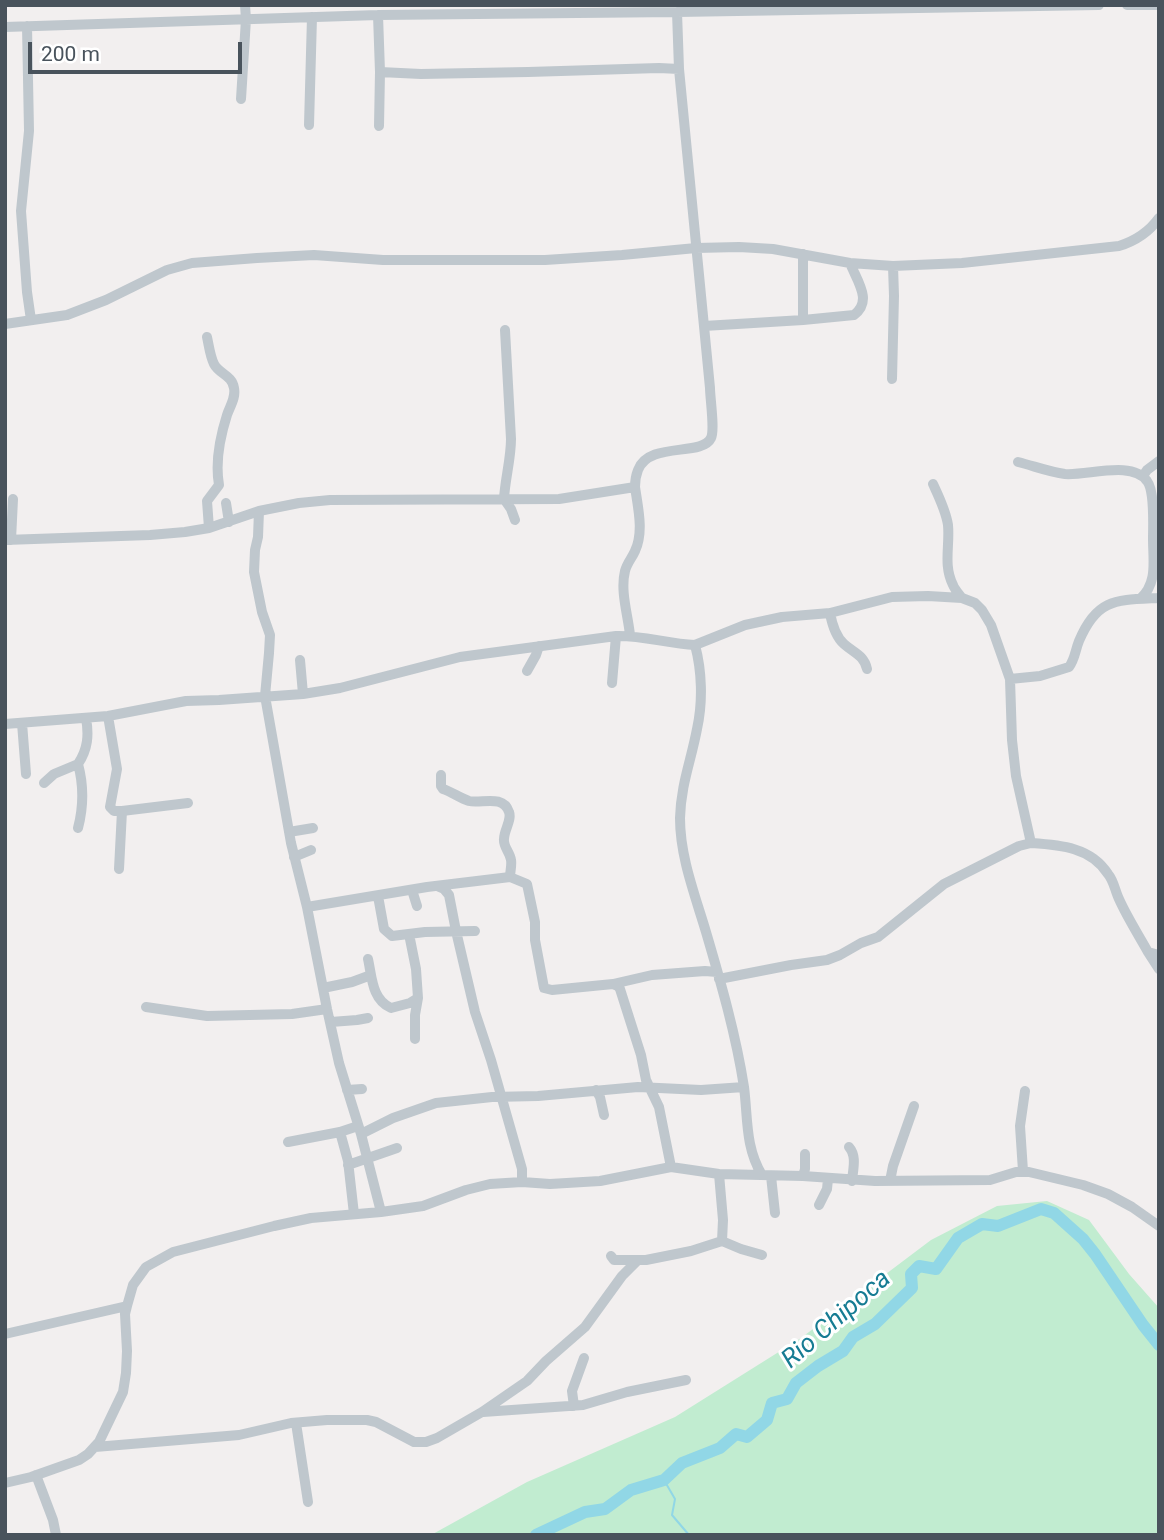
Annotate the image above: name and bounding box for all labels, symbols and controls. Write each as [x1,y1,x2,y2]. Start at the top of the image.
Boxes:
scale bar [32,28,245,72]
text: 200 m [41,42,100,66]
water label: Rio Chipoca [776,1264,898,1376]

